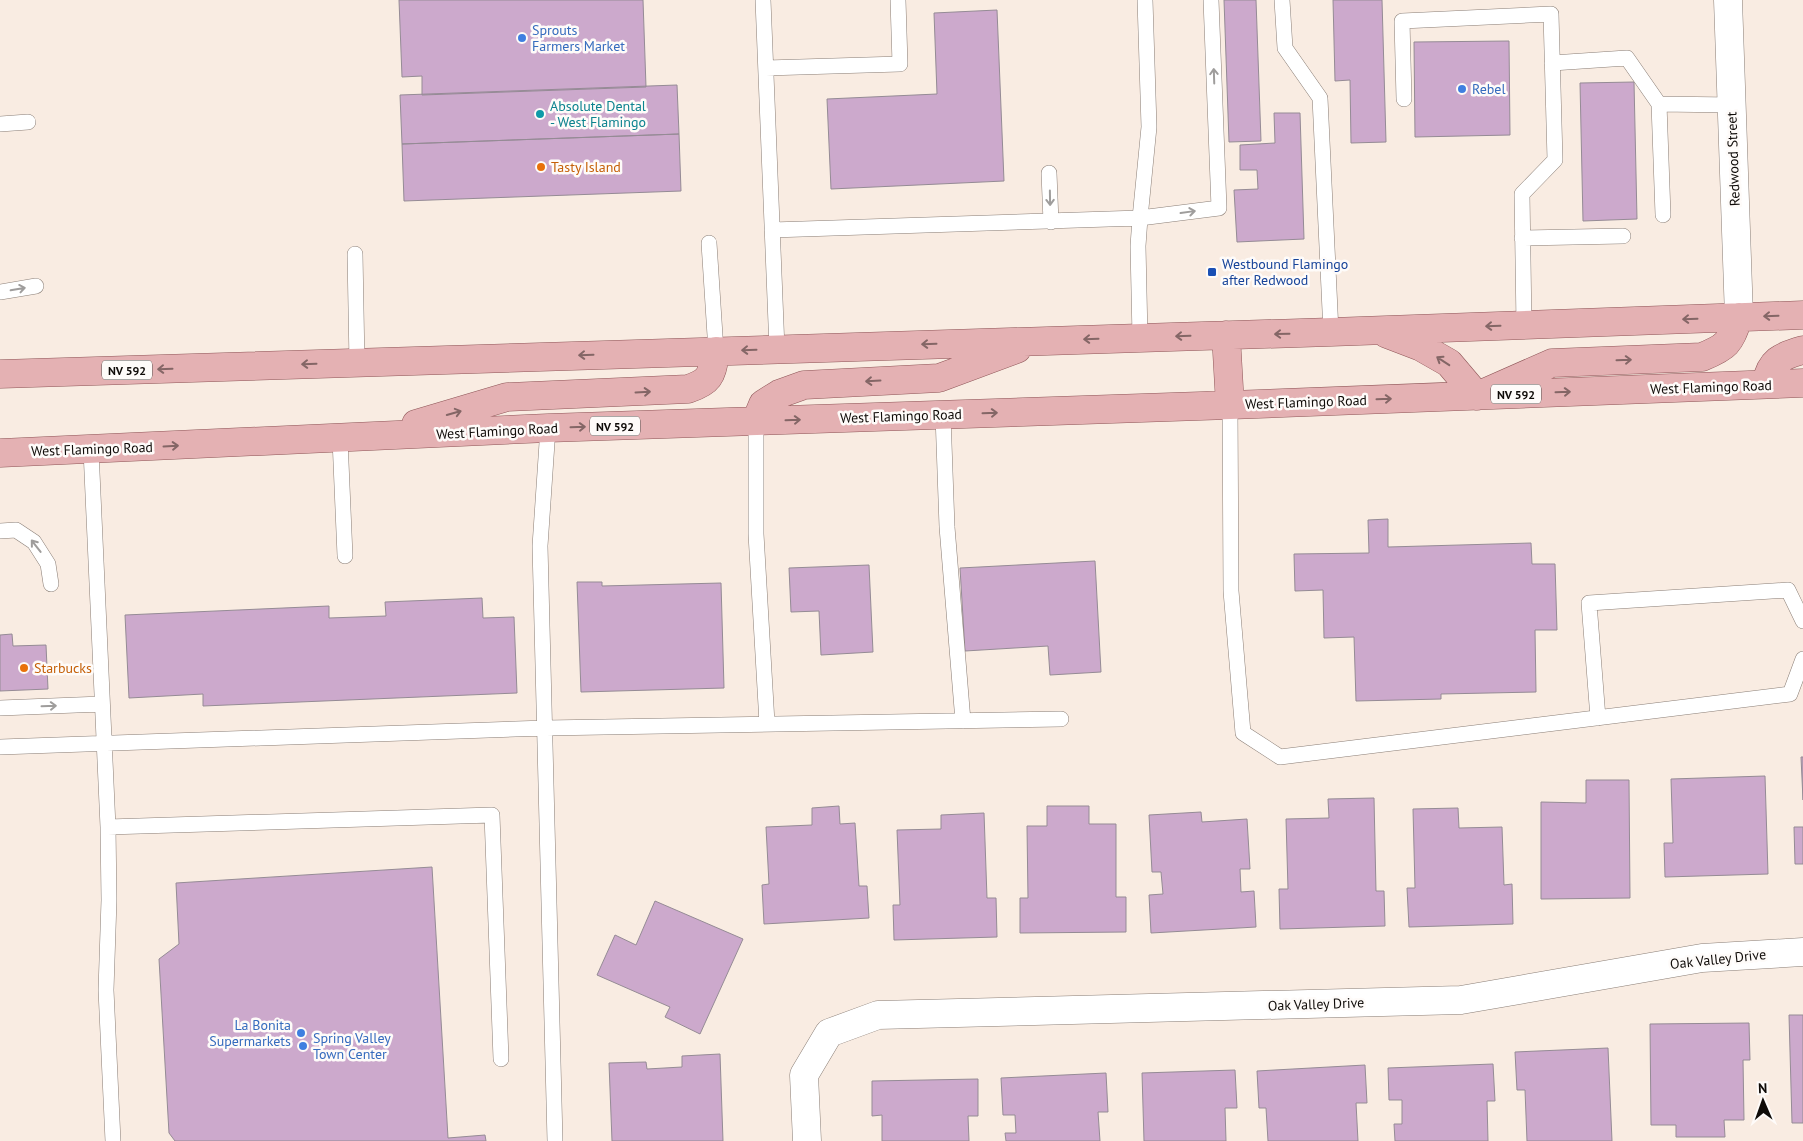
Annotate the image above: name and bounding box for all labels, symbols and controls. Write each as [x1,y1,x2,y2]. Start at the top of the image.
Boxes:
place label: Sprouts Farmers Market [532,21,625,55]
marker: Sprouts Farmers Market [516,32,528,44]
one-way arrow [1209,68,1219,84]
place label: Rebel [1472,80,1506,98]
marker: Rebel [1456,83,1468,95]
place label: Absolute Dental - West Flamingo [550,97,646,131]
marker: Absolute Dental - West Flamingo [534,108,546,120]
street label: Redwood Street [1722,111,1744,207]
place label: Tasty Island [551,158,621,176]
marker: Tasty Island [535,161,547,173]
one-way arrow [1045,190,1055,206]
one-way arrow [1180,207,1196,217]
place label: Westbound Flamingo after Redwood [1222,255,1348,289]
marker: Westbound Flamingo after Redwood [1206,266,1218,278]
one-way arrow [9,283,25,293]
one-way arrow [1763,311,1780,321]
one-way arrow [1683,314,1699,323]
one-way arrow [1485,321,1502,331]
one-way arrow [1274,329,1290,338]
one-way arrow [1175,331,1192,341]
one-way arrow [1083,334,1100,344]
one-way arrow [921,340,937,349]
one-way arrow [741,345,757,355]
one-way arrow [579,350,595,360]
one-way arrow [1437,355,1451,365]
one-way arrow [1616,356,1632,365]
one-way arrow [301,359,317,369]
road number: NV 592 [102,360,152,380]
one-way arrow [157,364,173,373]
street label: West Flamingo Road [1650,376,1772,398]
one-way arrow [865,377,881,386]
road number: NV 592 [1491,384,1541,404]
one-way arrow [635,388,651,397]
one-way arrow [1555,388,1571,397]
street label: West Flamingo Road [1245,391,1367,413]
one-way arrow [1375,394,1391,404]
street label: West Flamingo Road [840,405,962,427]
one-way arrow [445,408,461,418]
one-way arrow [982,409,998,418]
one-way arrow [785,415,801,424]
road number: NV 592 [590,416,640,436]
street label: West Flamingo Road [436,419,558,443]
one-way arrow [570,422,586,432]
street label: West Flamingo Road [31,438,153,460]
one-way arrow [163,442,179,451]
one-way arrow [30,540,41,553]
place label: Starbucks [34,659,92,677]
marker: Starbucks [18,662,30,674]
one-way arrow [40,701,56,711]
street label: Oak Valley Drive [1669,945,1767,973]
street label: Oak Valley Drive [1267,993,1365,1015]
place label: La Bonita Supermarkets [209,1016,291,1050]
marker: La Bonita Supermarkets [295,1027,307,1039]
place label: Spring Valley Town Center [313,1029,391,1063]
marker: Spring Valley Town Center [297,1040,309,1052]
north arrow [1738,1076,1788,1126]
text: N [1758,1079,1767,1097]

